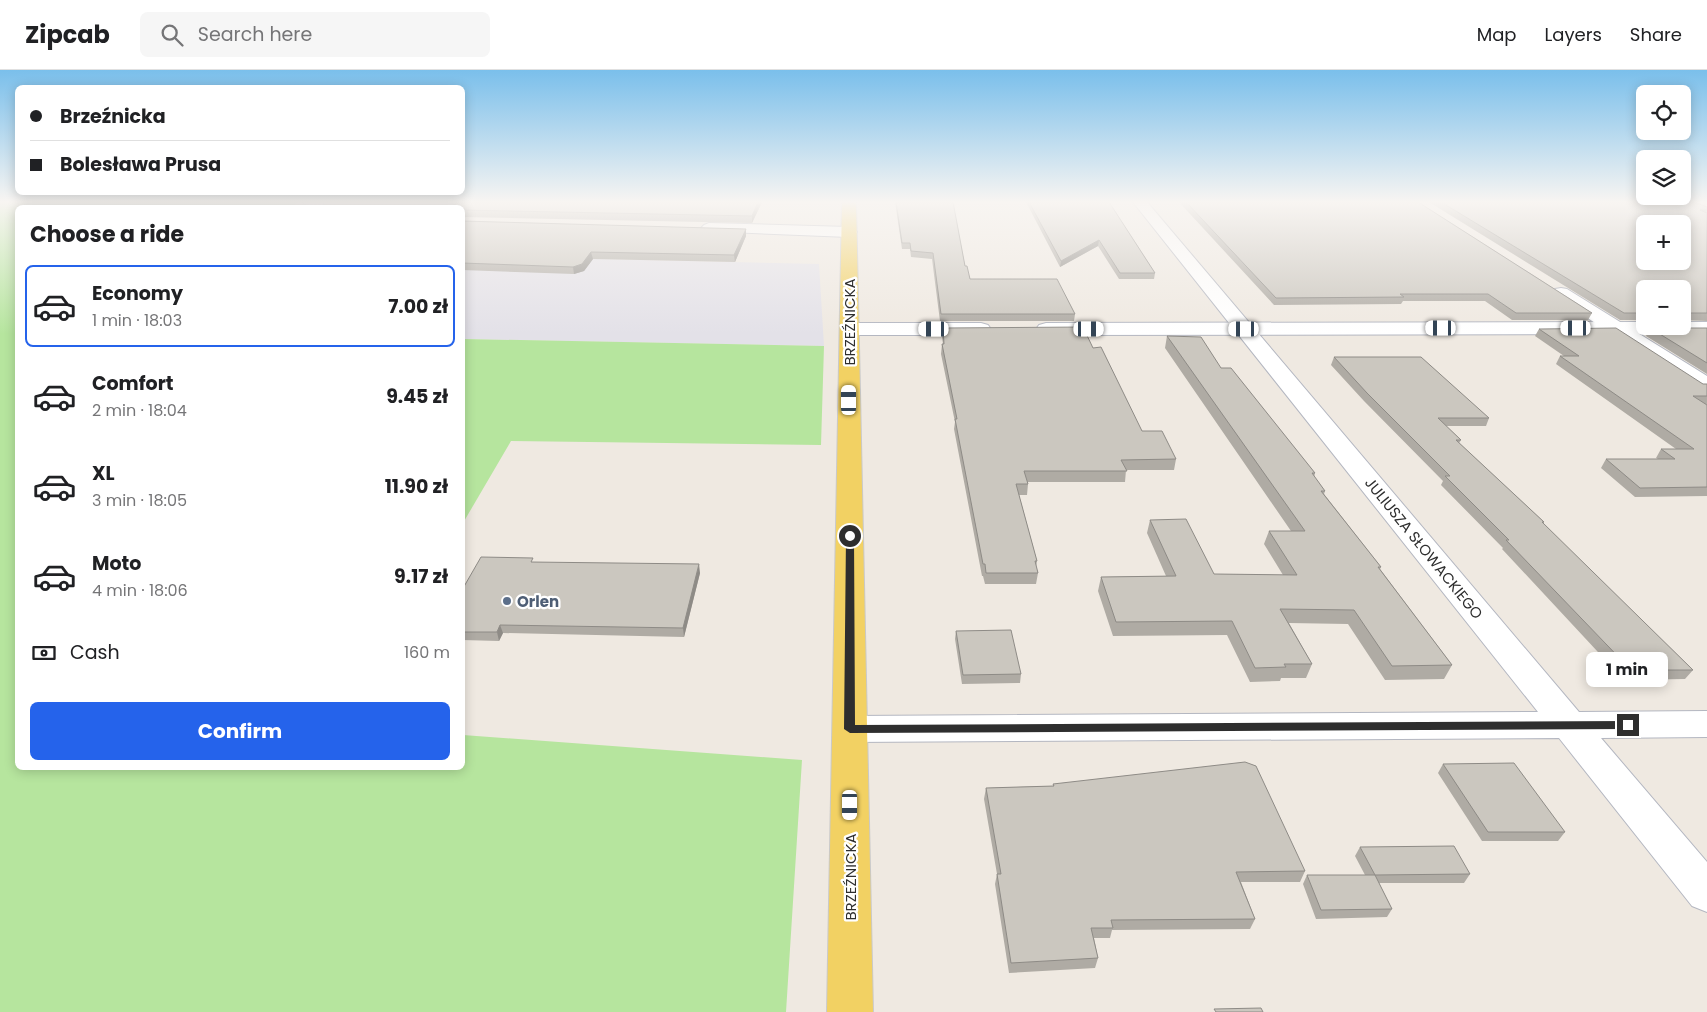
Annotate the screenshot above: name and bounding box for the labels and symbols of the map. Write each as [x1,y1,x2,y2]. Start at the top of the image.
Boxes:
street label: BRZEŹNICKA [839,278,860,366]
car [1426,321,1456,336]
car [1561,321,1591,336]
car [919,322,949,337]
car [1074,322,1104,337]
car [1229,322,1259,337]
car [841,385,856,415]
street label: JULIUSZA SŁOWACKIEGO [1360,473,1488,623]
route start [839,525,861,547]
place label: Orlen [517,591,559,612]
marker: Orlen [501,595,513,607]
callout: 1 min [1587,652,1669,688]
route end [1617,714,1639,736]
car [842,790,857,820]
street label: BRZEŹNICKA [840,833,861,921]

